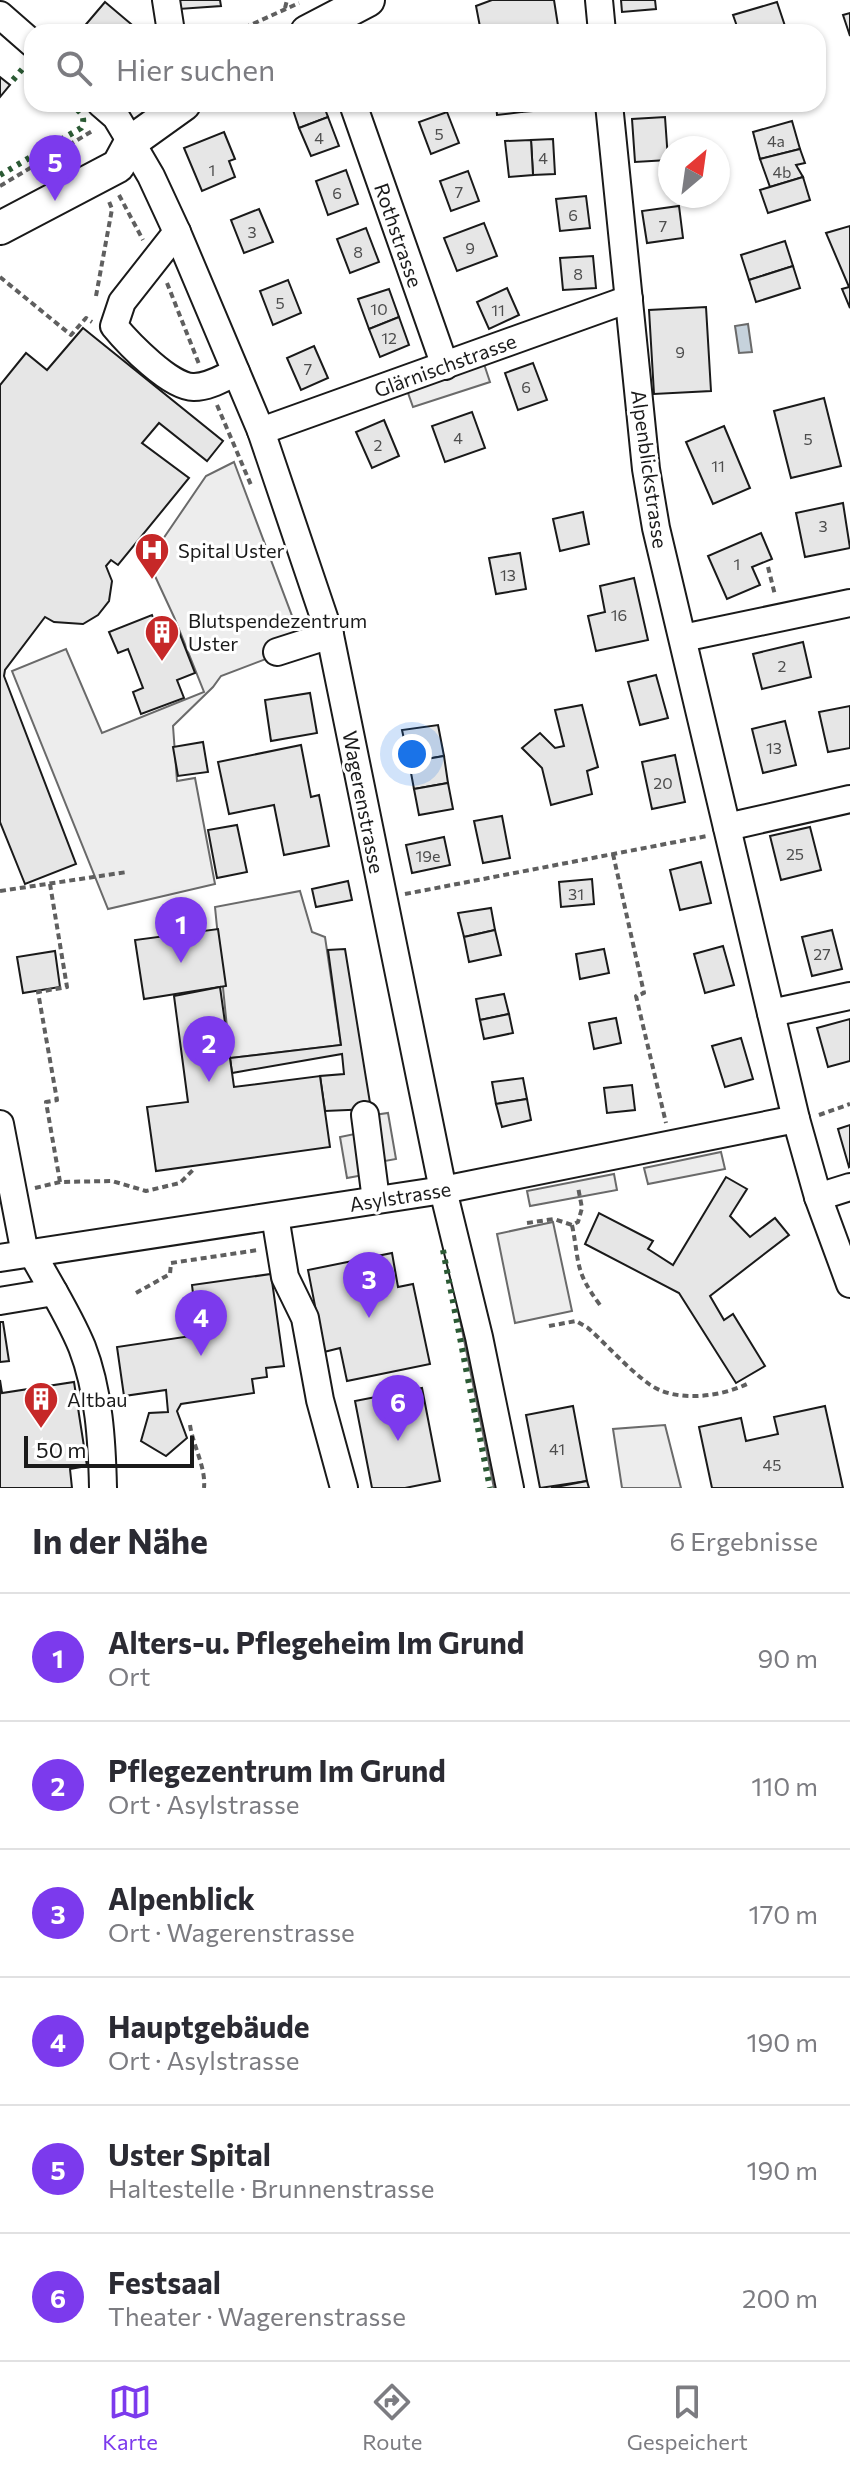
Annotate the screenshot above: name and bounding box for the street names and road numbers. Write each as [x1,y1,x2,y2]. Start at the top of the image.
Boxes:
street label: Rothstrasse [370,180,428,290]
street label: Glärnischstrasse [371,328,519,402]
street label: Alpenblickstrasse [627,388,673,550]
street label: Wagerenstrasse [338,729,390,875]
street label: Asylstrasse [348,1176,452,1216]

